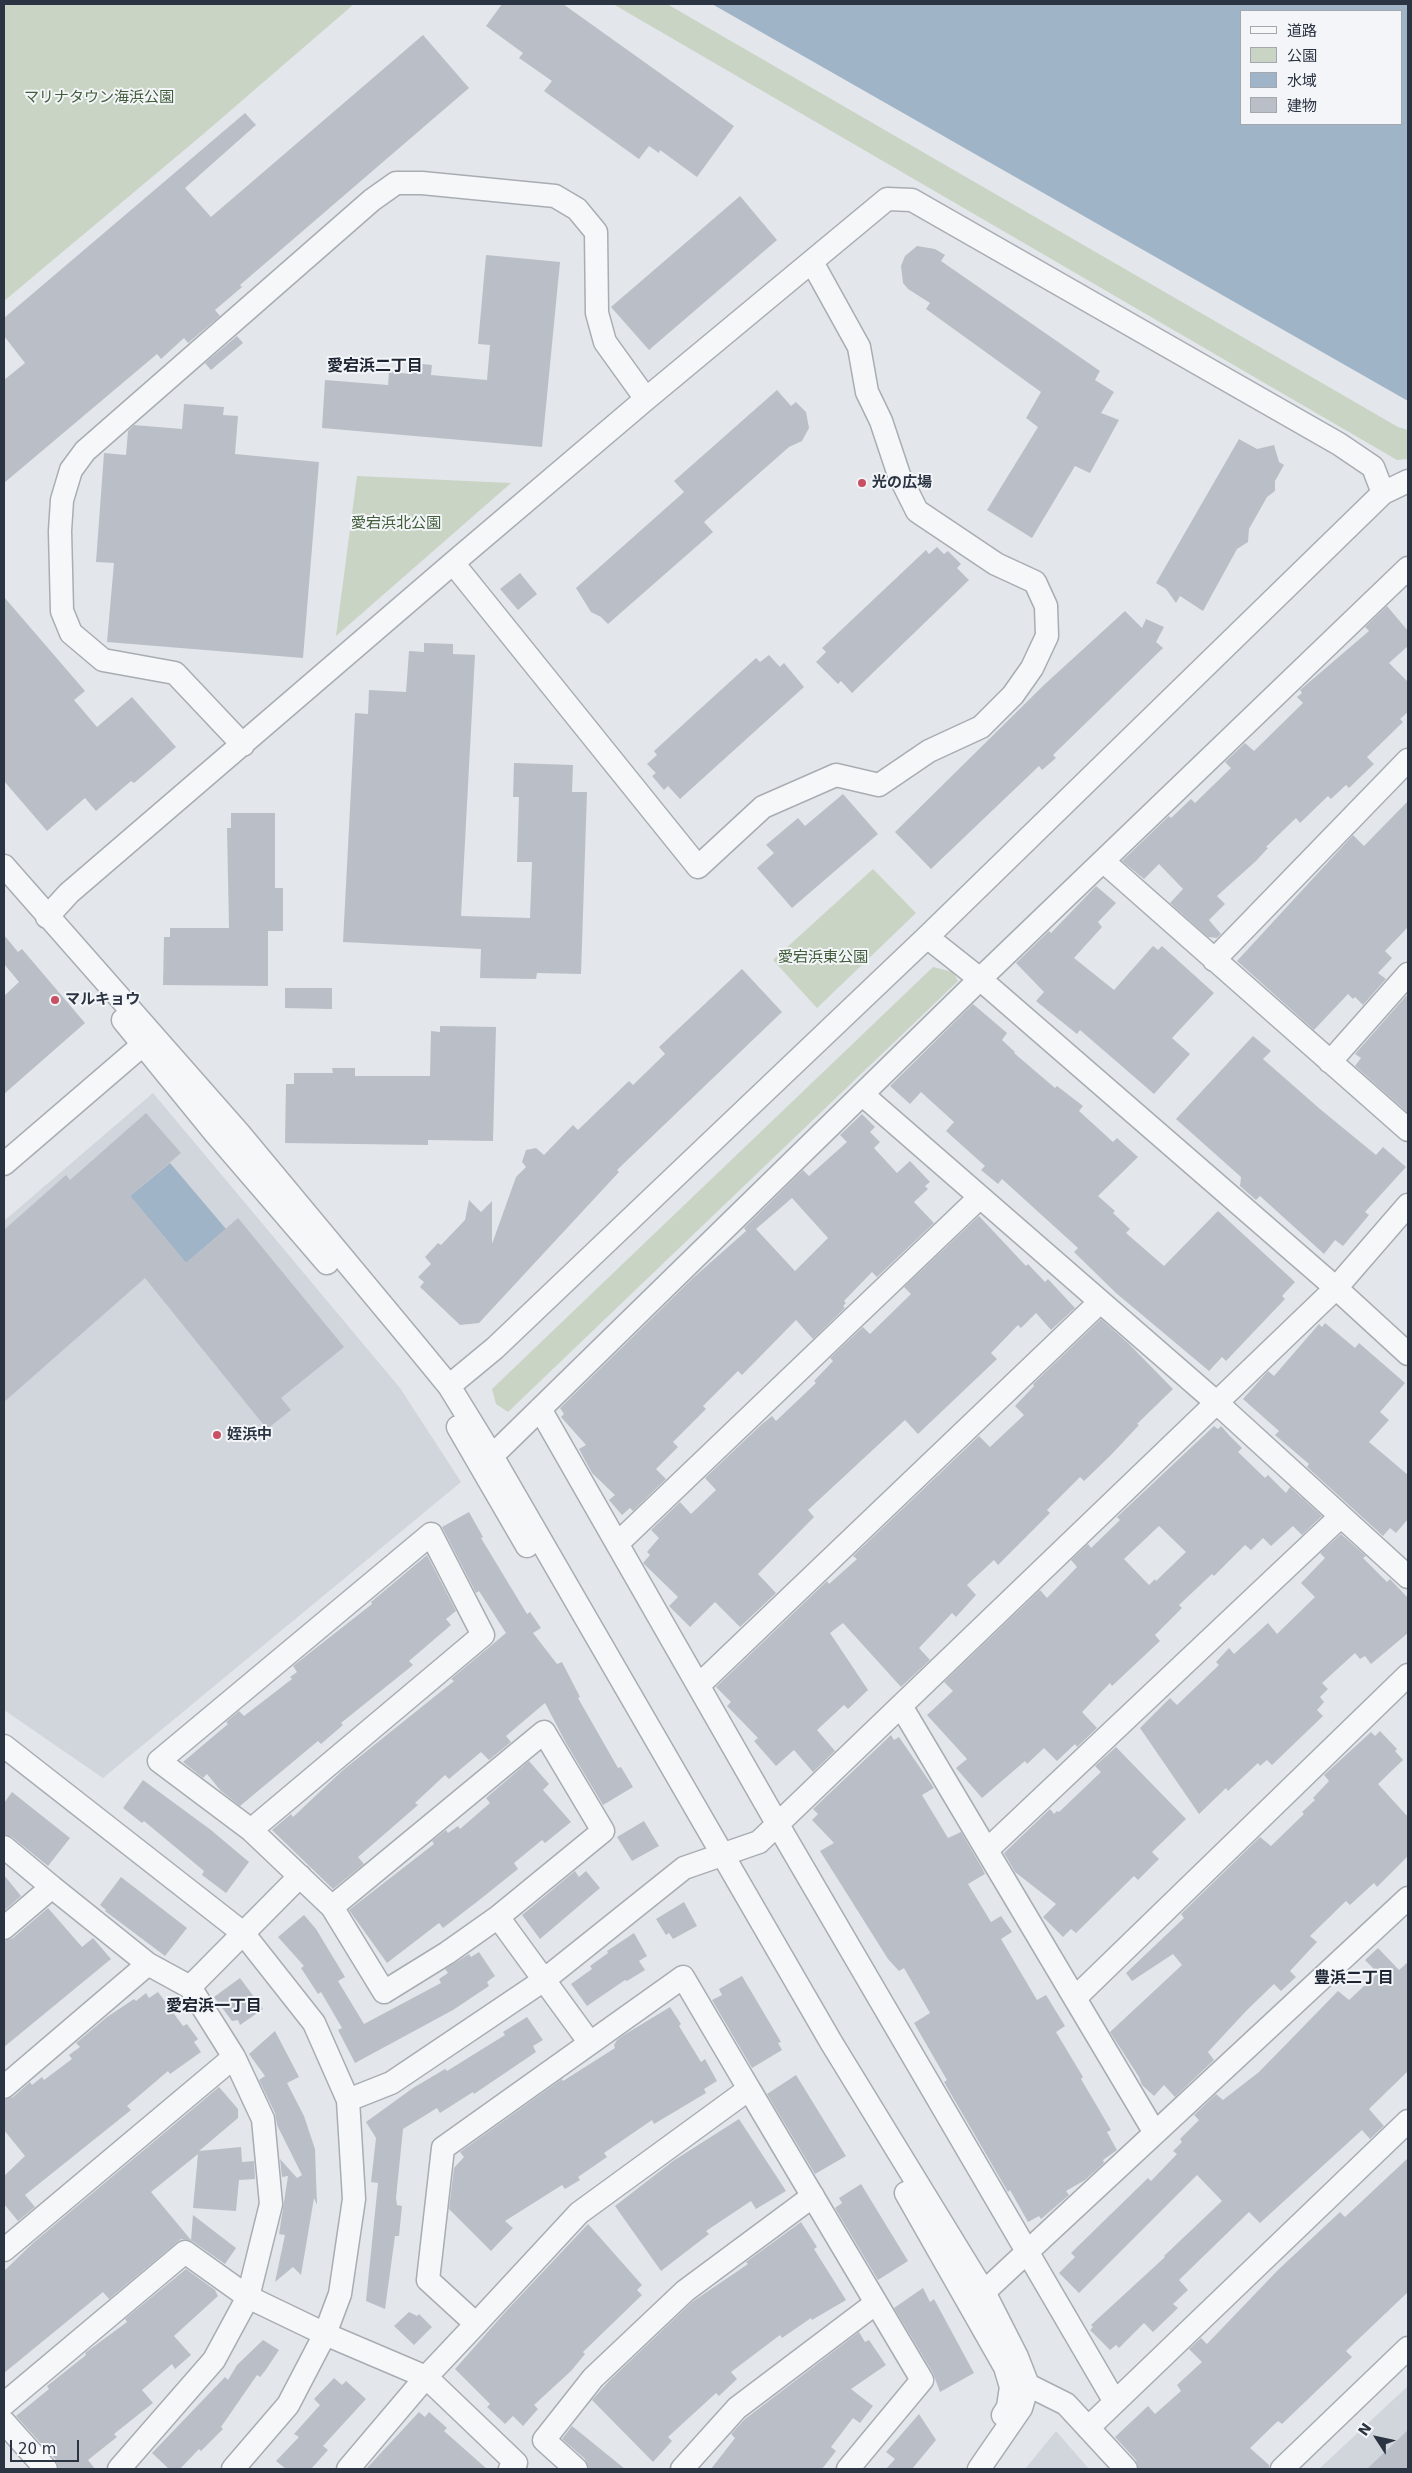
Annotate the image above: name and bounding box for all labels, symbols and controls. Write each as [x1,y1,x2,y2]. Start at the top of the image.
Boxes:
legend [1240,10,1402,125]
text: 道路 [1287,22,1317,40]
text: 公園 [1287,47,1317,65]
text: 水域 [1287,72,1317,90]
park label: マリナタウン海浜公園 [24,89,174,107]
text: 建物 [1287,97,1317,115]
district label: 愛宕浜二丁目 [327,357,423,377]
place label: 光の広場 [872,474,932,492]
marker: 光の広場 [856,477,868,489]
park label: 愛宕浜北公園 [351,515,441,533]
park label: 愛宕浜東公園 [778,949,868,967]
place label: マルキョウ [65,991,140,1009]
marker: マルキョウ [49,994,61,1006]
place label: 姪浜中 [227,1426,272,1444]
marker: 姪浜中 [211,1429,223,1441]
district label: 豊浜二丁目 [1314,1969,1394,1989]
district label: 愛宕浜一丁目 [166,1997,262,2017]
north arrow [1352,2413,1402,2463]
text: N [1355,2420,1375,2439]
scale bar [12,2430,81,2462]
text: 20 m [18,2440,56,2458]

